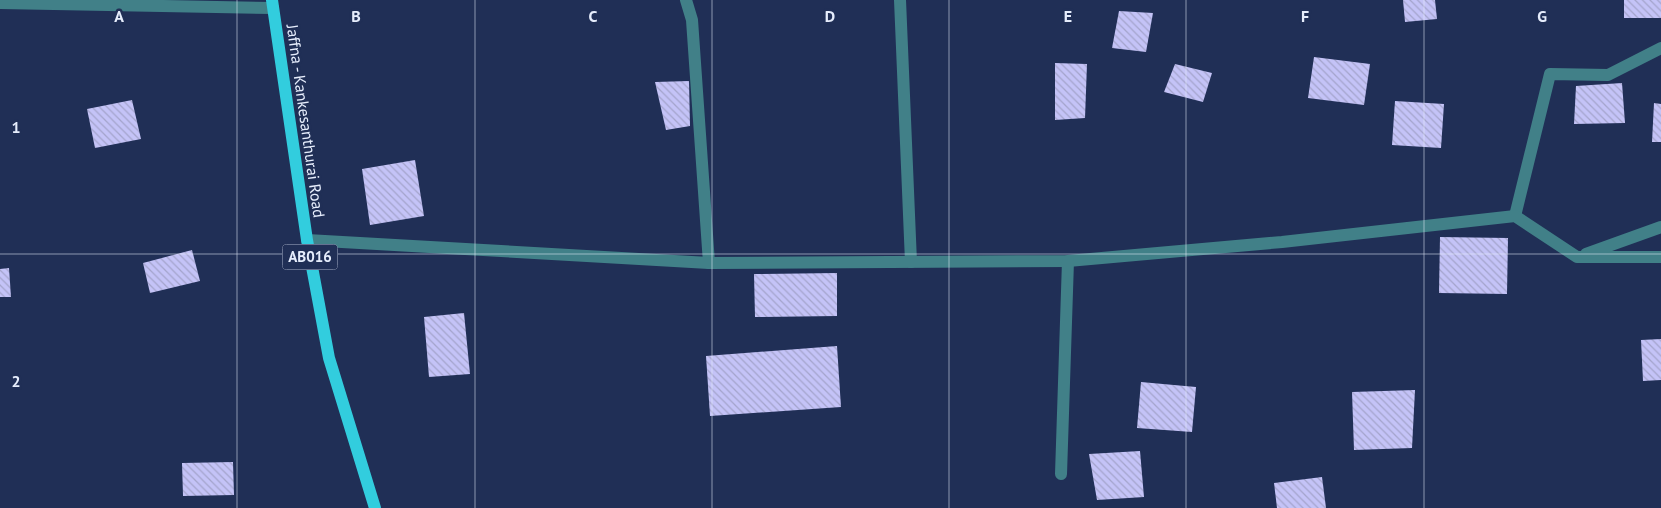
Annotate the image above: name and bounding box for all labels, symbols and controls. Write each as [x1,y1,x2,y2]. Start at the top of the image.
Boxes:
text: A [114,6,124,26]
text: B [351,6,361,26]
text: C [589,6,598,26]
text: D [825,6,835,26]
text: E [1064,6,1072,26]
text: F [1301,6,1309,26]
text: G [1537,6,1547,26]
street label: Jaffna - Kankesanthurai Road [282,22,329,219]
text: 1 [11,117,21,137]
road number: AB016 [282,244,338,270]
text: 2 [11,371,21,391]

